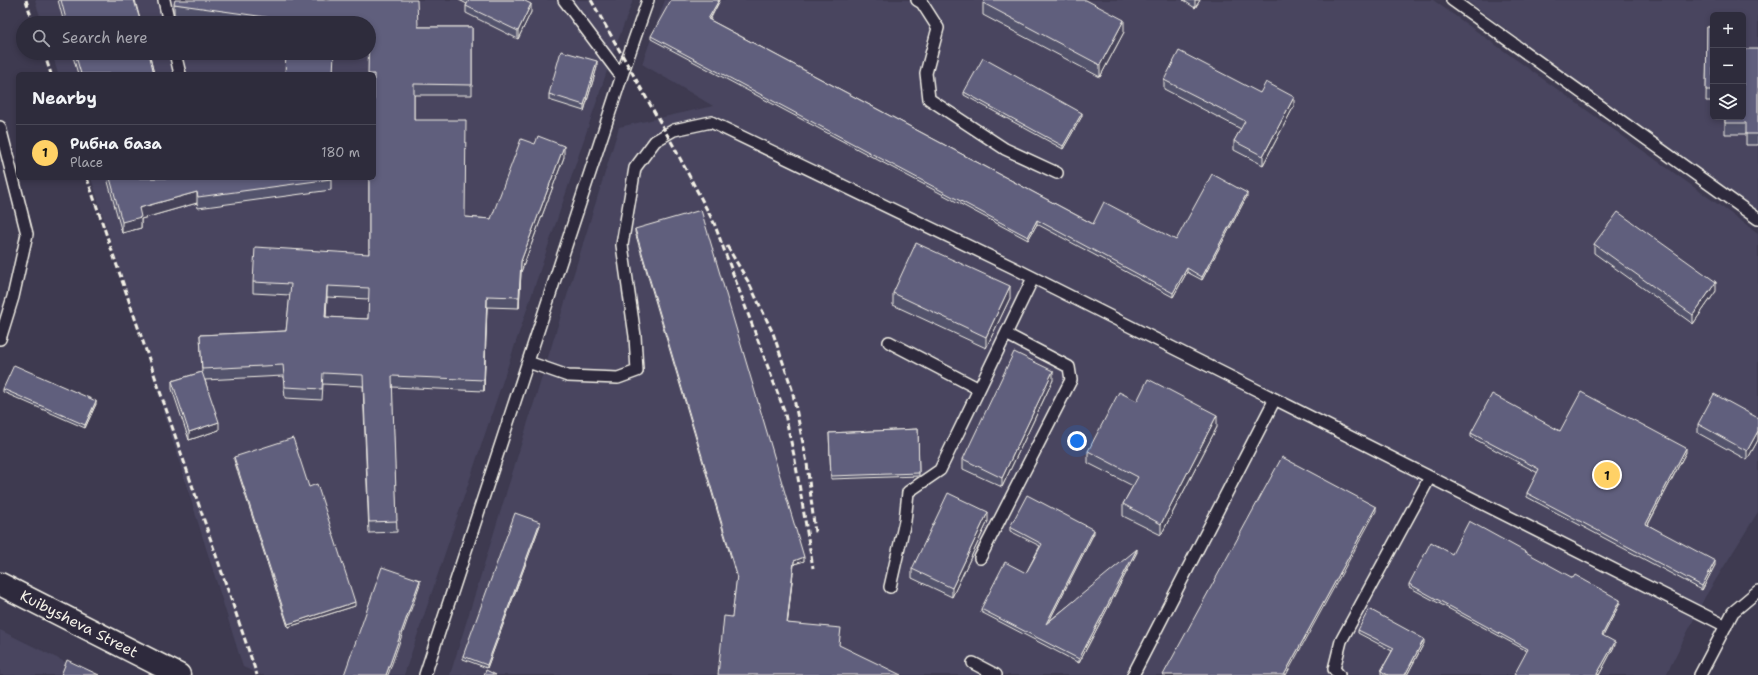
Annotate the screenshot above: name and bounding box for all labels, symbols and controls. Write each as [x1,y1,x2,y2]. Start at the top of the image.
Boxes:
map controls [1710,12,1746,120]
button: + [1710,12,1746,48]
search box [16,16,376,60]
icon: search [30,27,52,49]
text: Search here [62,28,148,48]
button: − [1710,48,1746,84]
button: layers [1710,84,1746,120]
text: Nearby [32,87,97,109]
text: Рибна база [70,134,162,154]
text: 1 [42,144,48,161]
text: 180 m [321,144,360,161]
text: Place [70,154,103,171]
your location [1067,431,1087,451]
pin: 1 [1594,460,1620,490]
street label: Kuibysheva Street [17,586,141,662]

